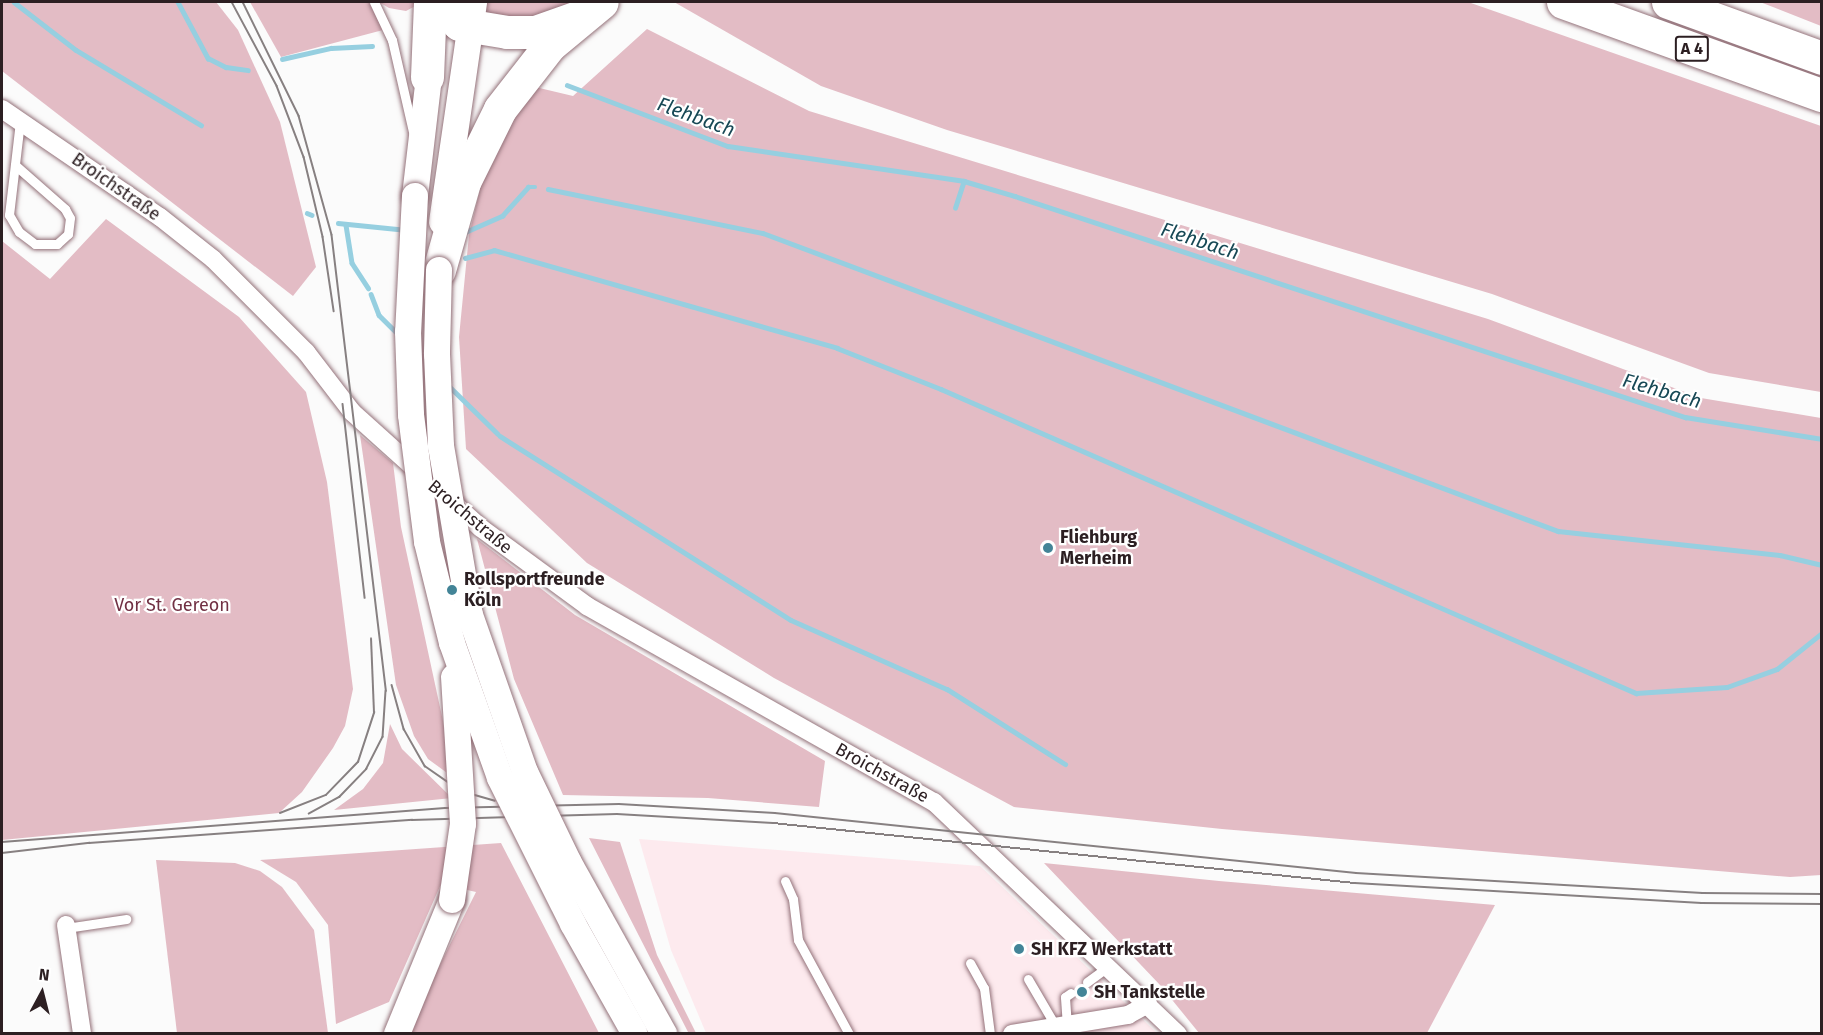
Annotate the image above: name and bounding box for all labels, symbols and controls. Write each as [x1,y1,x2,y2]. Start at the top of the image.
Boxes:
road number: A 4 [1674,36,1710,62]
water label: Flehbach [654,92,738,142]
street label: Broichstraße [67,148,165,226]
water label: Flehbach [1158,217,1242,265]
water label: Flehbach [1620,368,1704,414]
street label: Broichstraße [423,475,517,559]
place label: Fliehburg Merheim [1060,527,1137,570]
marker: Fliehburg Merheim [1041,541,1055,555]
place label: Rollsportfreunde Köln [464,569,605,612]
marker: Rollsportfreunde Köln [445,583,459,597]
park label: Vor St. Gereon [114,594,230,616]
street label: Broichstraße [831,738,933,808]
place label: SH KFZ Werkstatt [1031,938,1173,960]
marker: SH KFZ Werkstatt [1012,942,1026,956]
north arrow [12,963,72,1023]
text: N [38,965,51,985]
place label: SH Tankstelle [1094,981,1205,1003]
marker: SH Tankstelle [1075,985,1089,999]

